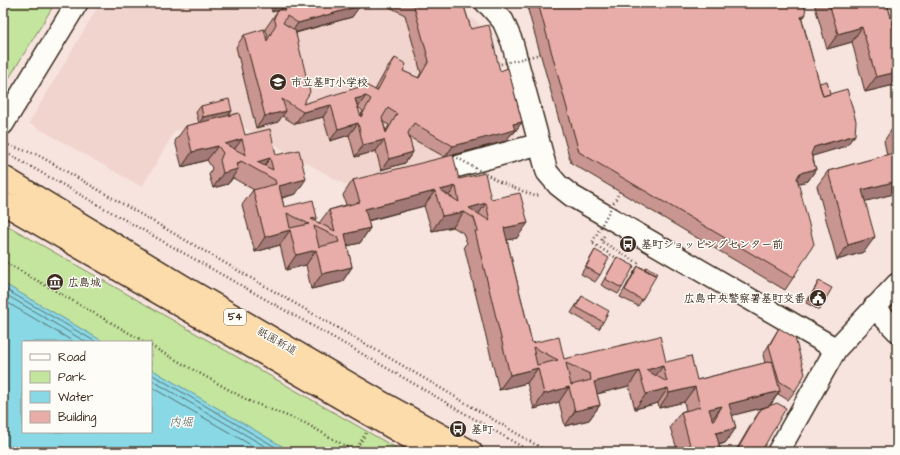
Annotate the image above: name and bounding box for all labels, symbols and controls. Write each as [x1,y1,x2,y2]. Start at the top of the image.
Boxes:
school or university icon: 市立基町小学校 [268,72,288,92]
place label: 市立基町小学校 [291,75,368,90]
bus stop icon: 基町ショッピングセンター前 [618,234,638,254]
place label: 基町ショッピングセンター前 [641,237,783,252]
museum icon: 広島城 [45,272,65,292]
place label: 広島城 [68,275,101,290]
public building icon: 広島中央警察署基町交番 [808,288,828,308]
place label: 広島中央警察署基町交番 [684,291,805,306]
road number: 54 [224,309,246,325]
street label: 祇園新道 [254,324,300,358]
legend [22,341,152,433]
text: Road [58,349,86,366]
text: Park [58,369,86,386]
text: Water [58,389,94,406]
text: Building [58,409,96,427]
water label: 内堀 [169,414,194,431]
bus stop icon: 基町 [448,419,468,439]
place label: 基町 [471,422,494,437]

